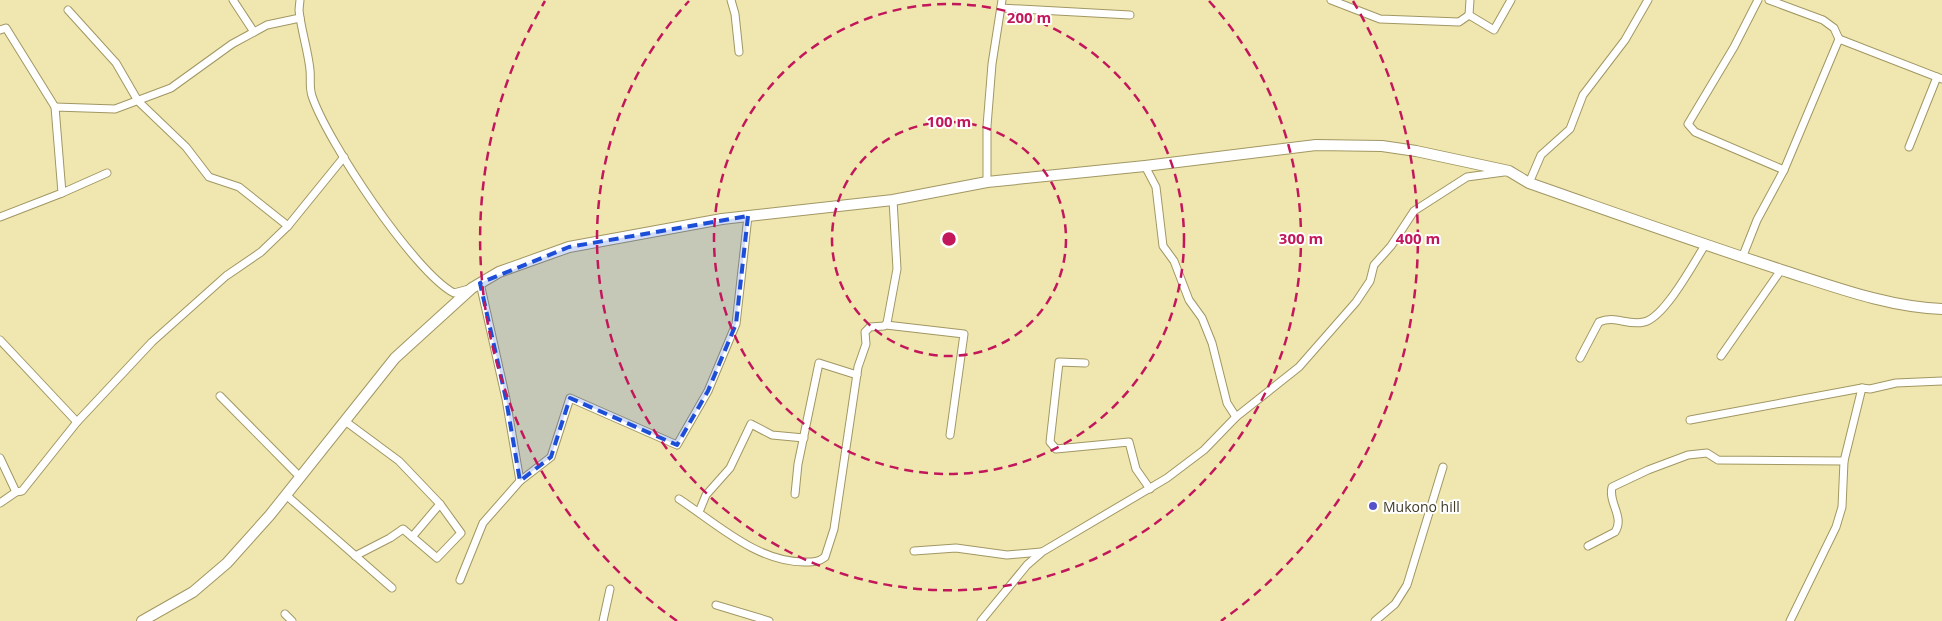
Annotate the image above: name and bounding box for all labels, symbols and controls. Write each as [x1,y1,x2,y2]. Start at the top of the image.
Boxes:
text: 200 m [1007,7,1051,27]
text: 100 m [927,111,971,131]
text: 300 m [1279,228,1323,248]
text: 400 m [1396,228,1440,248]
centre of rings [940,230,958,248]
place label: Mukono hill [1383,497,1460,516]
marker: Mukono hill [1367,500,1379,512]

